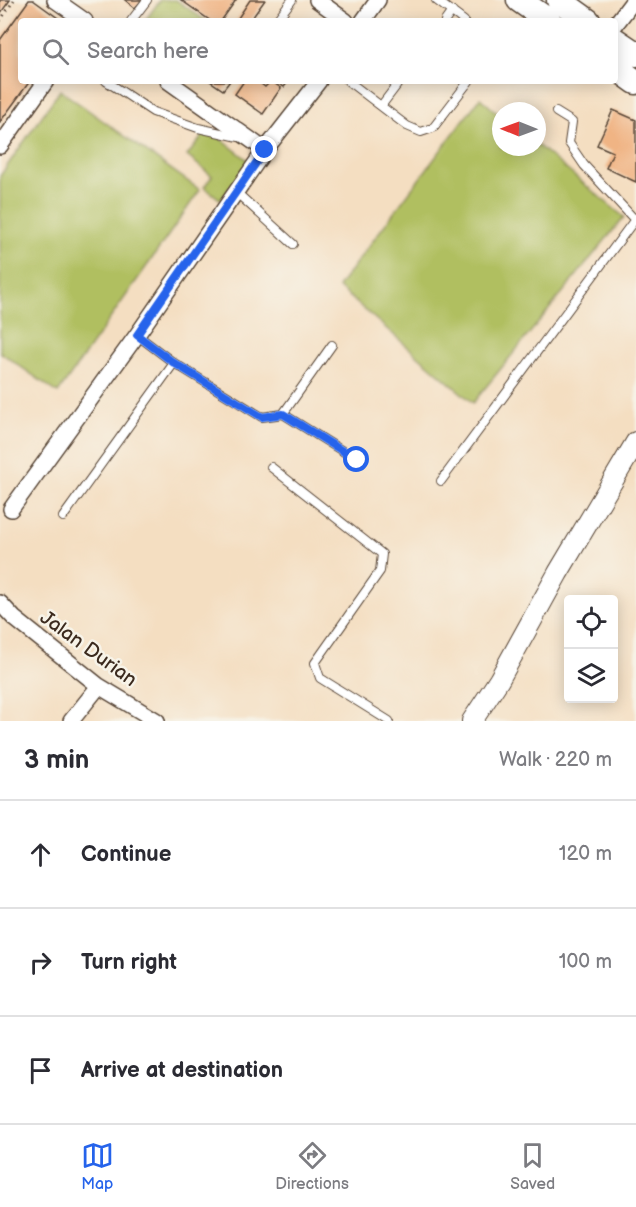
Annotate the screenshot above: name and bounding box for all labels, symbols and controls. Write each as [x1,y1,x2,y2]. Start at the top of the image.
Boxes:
search box [18,18,618,84]
icon: search [39,35,72,68]
text: Search here [87,38,209,65]
north arrow [492,102,546,156]
route end [251,136,277,162]
route start [343,446,369,472]
map controls [564,595,618,703]
button: locate [564,595,618,649]
street label: Jalan Durian [35,606,142,692]
button: layers [564,649,618,703]
text: 3 min [24,745,89,776]
text: Walk · 220 m [499,748,612,772]
icon: ahead [24,838,57,871]
text: Continue [81,841,171,868]
text: 120 m [559,842,612,866]
icon: right [24,946,57,979]
text: Turn right [81,949,177,976]
text: 100 m [559,950,612,974]
icon: arrive [24,1054,57,1087]
text: Arrive at destination [81,1057,283,1084]
tab: Map [81,1139,114,1194]
tab: Directions [275,1139,349,1194]
tab: Saved [510,1139,555,1194]

